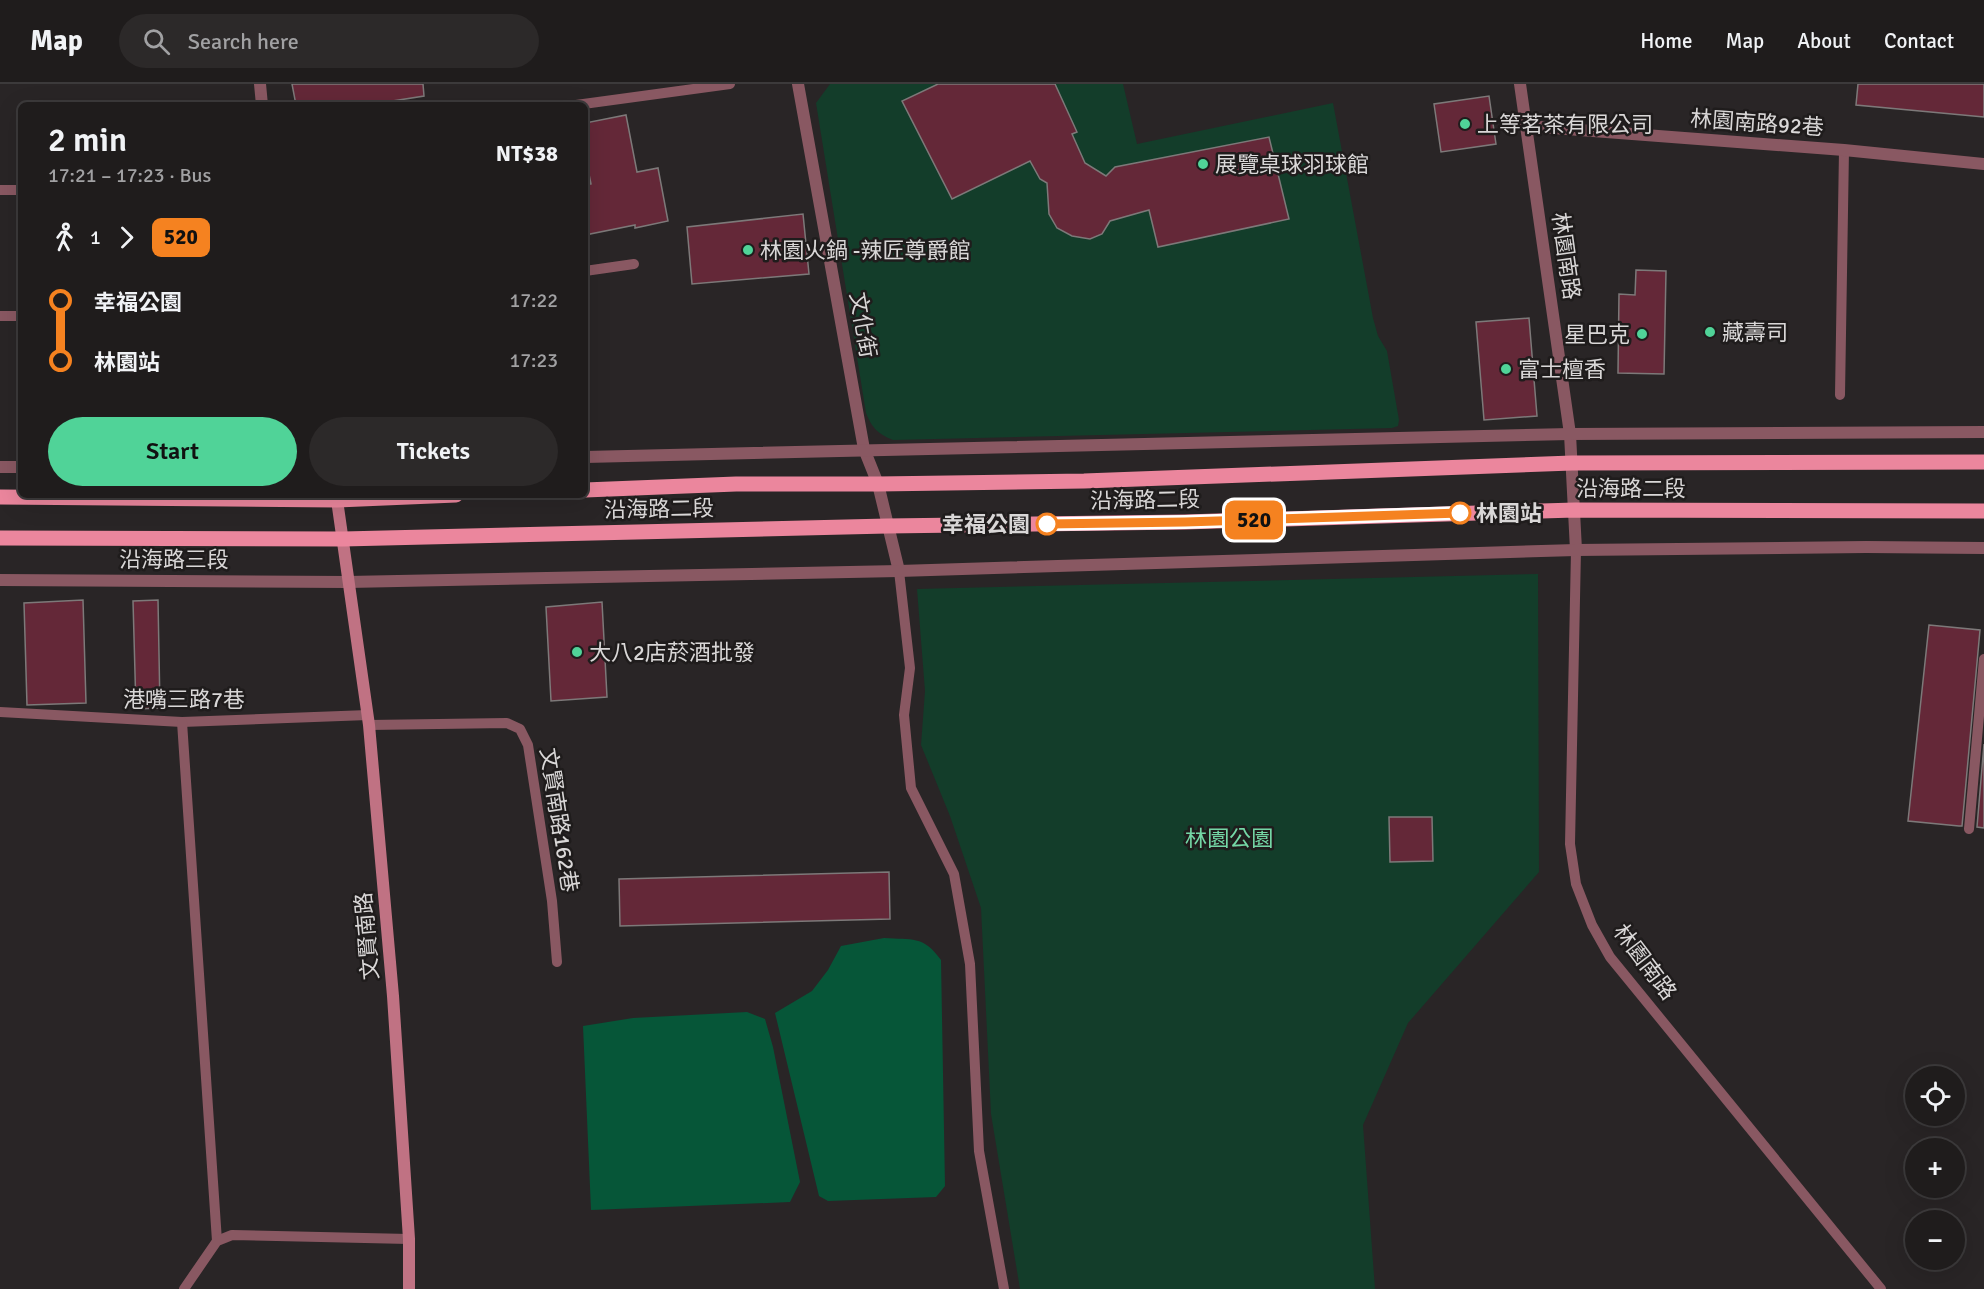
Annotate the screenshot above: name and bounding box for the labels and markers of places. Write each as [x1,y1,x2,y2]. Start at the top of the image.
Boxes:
place label: 上等茗茶有限公司 [1477,111,1653,138]
marker: 上等茗茶有限公司 [1458,117,1472,131]
place label: 展覽桌球羽球館 [1215,151,1369,178]
marker: 展覽桌球羽球館 [1196,157,1210,171]
place label: 林園火鍋 -辣匠尊爵館 [760,237,971,264]
marker: 林園火鍋 -辣匠尊爵館 [741,243,755,257]
place label: 藏壽司 [1722,319,1788,346]
place label: 星巴克 [1564,321,1630,348]
marker: 藏壽司 [1703,325,1717,339]
marker: 星巴克 [1635,327,1649,341]
place label: 富士檀香 [1518,356,1606,383]
marker: 富士檀香 [1499,362,1513,376]
place label: 林園站 [1476,500,1542,527]
marker: 林園站 [1449,502,1471,524]
place label: 幸福公園 [942,511,1030,538]
marker: 幸福公園 [1036,513,1058,535]
place label: 大八2店菸酒批發 [589,639,755,666]
marker: 大八2店菸酒批發 [570,645,584,659]

